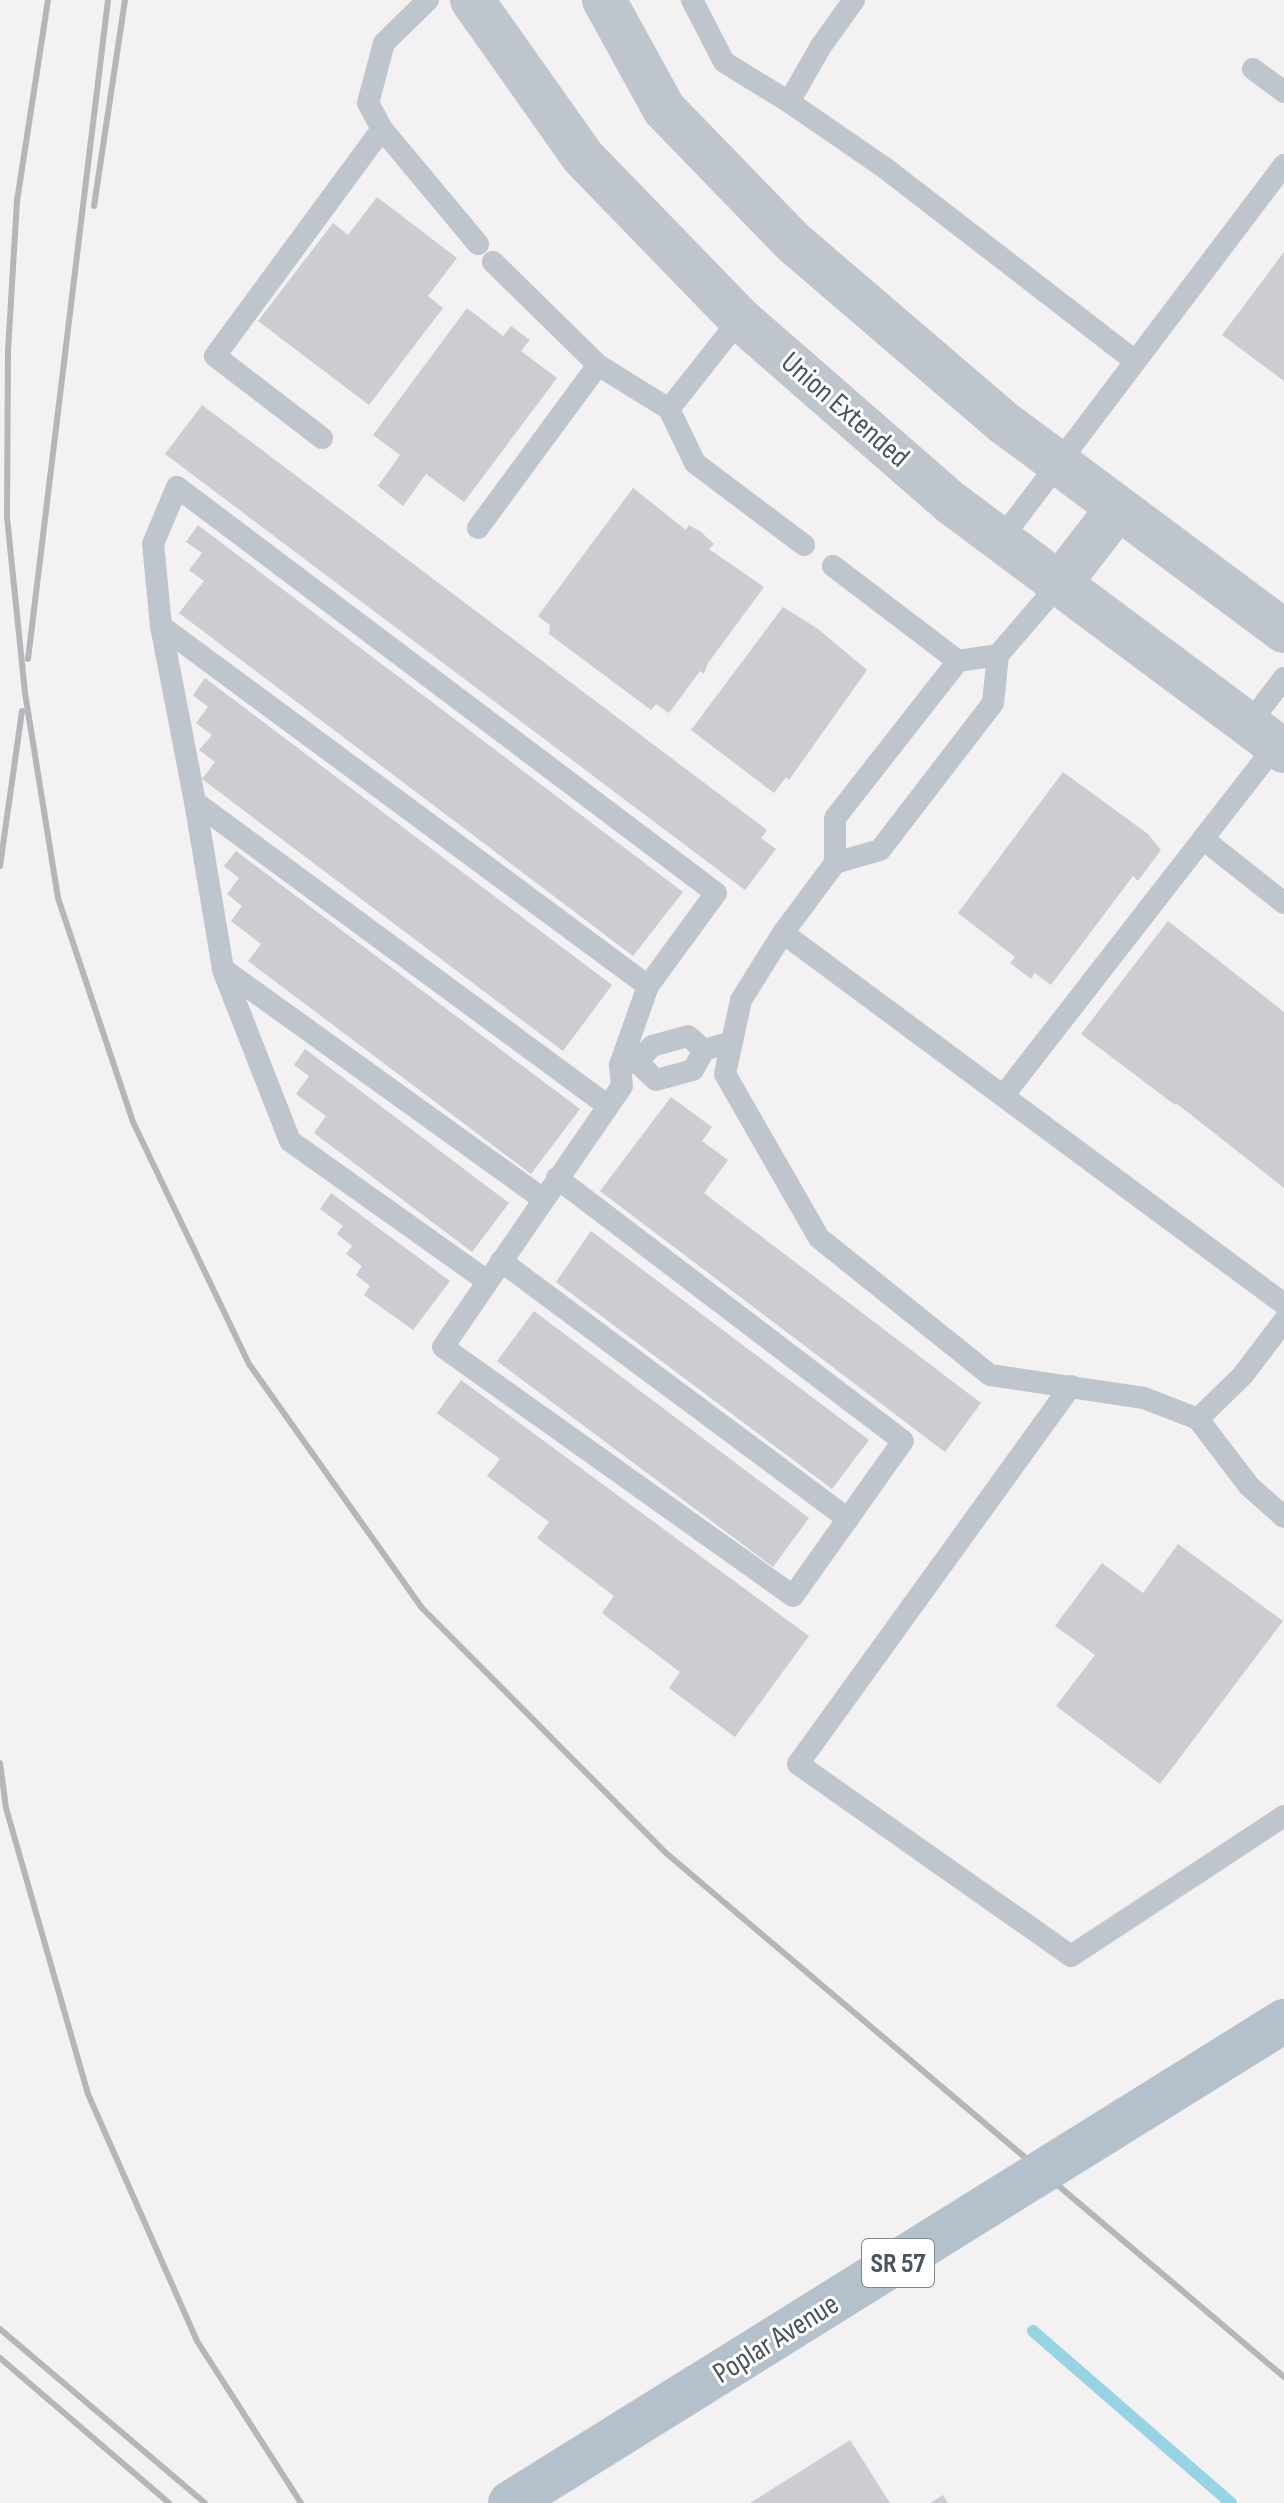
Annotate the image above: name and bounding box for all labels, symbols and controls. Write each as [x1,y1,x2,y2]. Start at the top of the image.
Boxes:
street label: Union Extended [774,345,916,475]
road number: SR 57 [862,2239,934,2287]
street label: Poplar Avenue [707,2286,845,2392]

